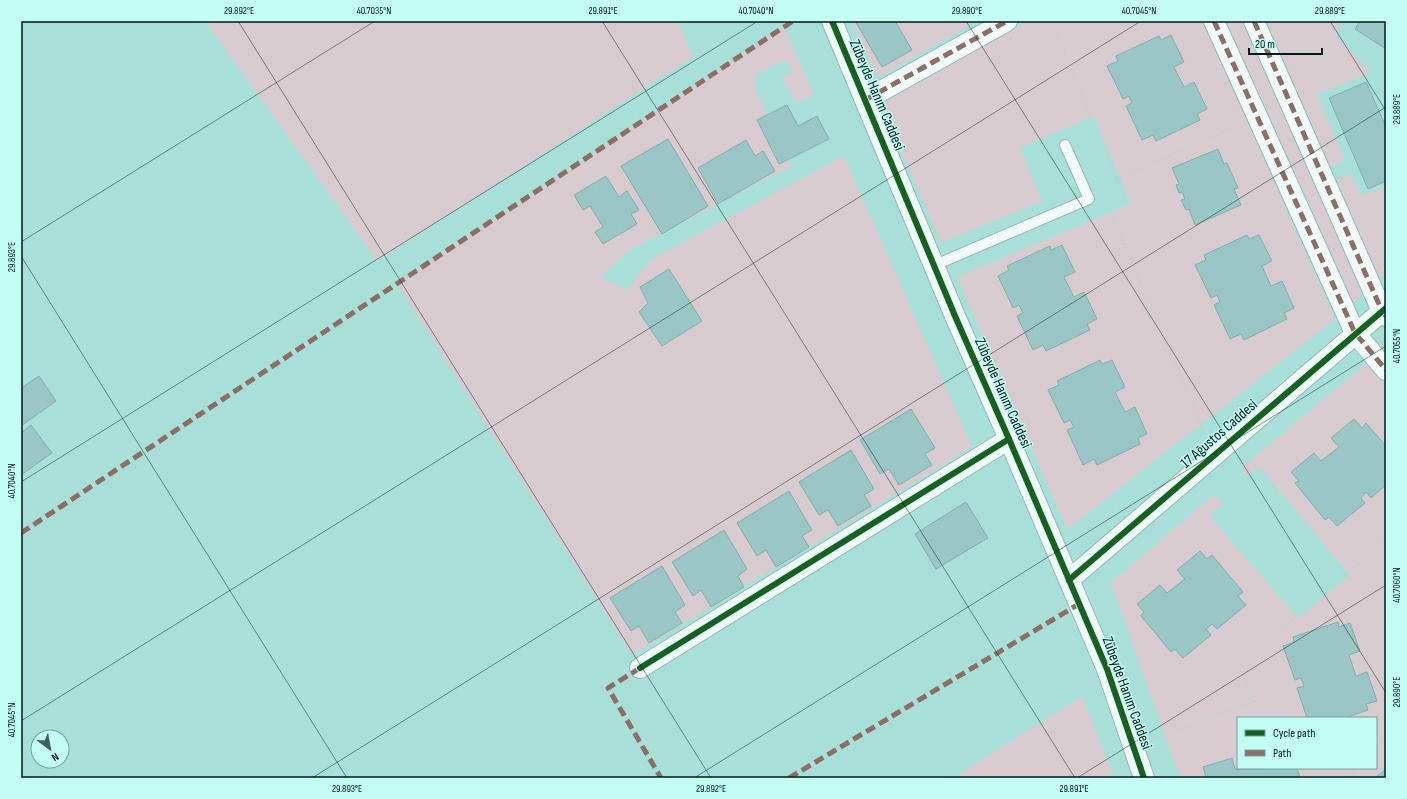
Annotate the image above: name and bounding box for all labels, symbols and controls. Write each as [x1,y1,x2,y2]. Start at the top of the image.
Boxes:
text: 29.892°E [224,5,254,17]
text: 40.7035°N [357,5,391,17]
text: 29.891°E [588,5,618,17]
text: 40.7040°N [738,5,774,17]
text: 29.890°E [952,5,982,17]
text: 40.7045°N [1122,5,1156,17]
text: 29.889°E [1315,5,1345,17]
scale bar [1249,30,1322,56]
street label: Zübeyde Hanım Caddesi [845,37,909,154]
text: 20 m [1255,37,1275,52]
text: 29.889°E [1391,94,1403,124]
text: 29.893°E [6,242,18,272]
text: 40.7055°N [1391,329,1403,363]
street label: Zübeyde Hanım Caddesi [970,335,1036,451]
street label: 17 Ağustos Caddesi [1177,395,1262,473]
text: 40.7040°N [6,463,18,499]
text: 40.7060°N [1391,567,1403,603]
street label: Zübeyde Hanım Caddesi [1098,634,1156,752]
text: 29.890°E [1391,677,1403,707]
text: 40.7045°N [6,703,18,737]
legend [1237,717,1377,769]
text: Cycle path [1273,726,1315,741]
north arrow [30,729,70,769]
text: Path [1273,746,1291,761]
text: N [49,750,61,764]
text: 29.893°E [332,783,362,795]
text: 29.892°E [696,783,726,795]
text: 29.891°E [1059,783,1089,795]

